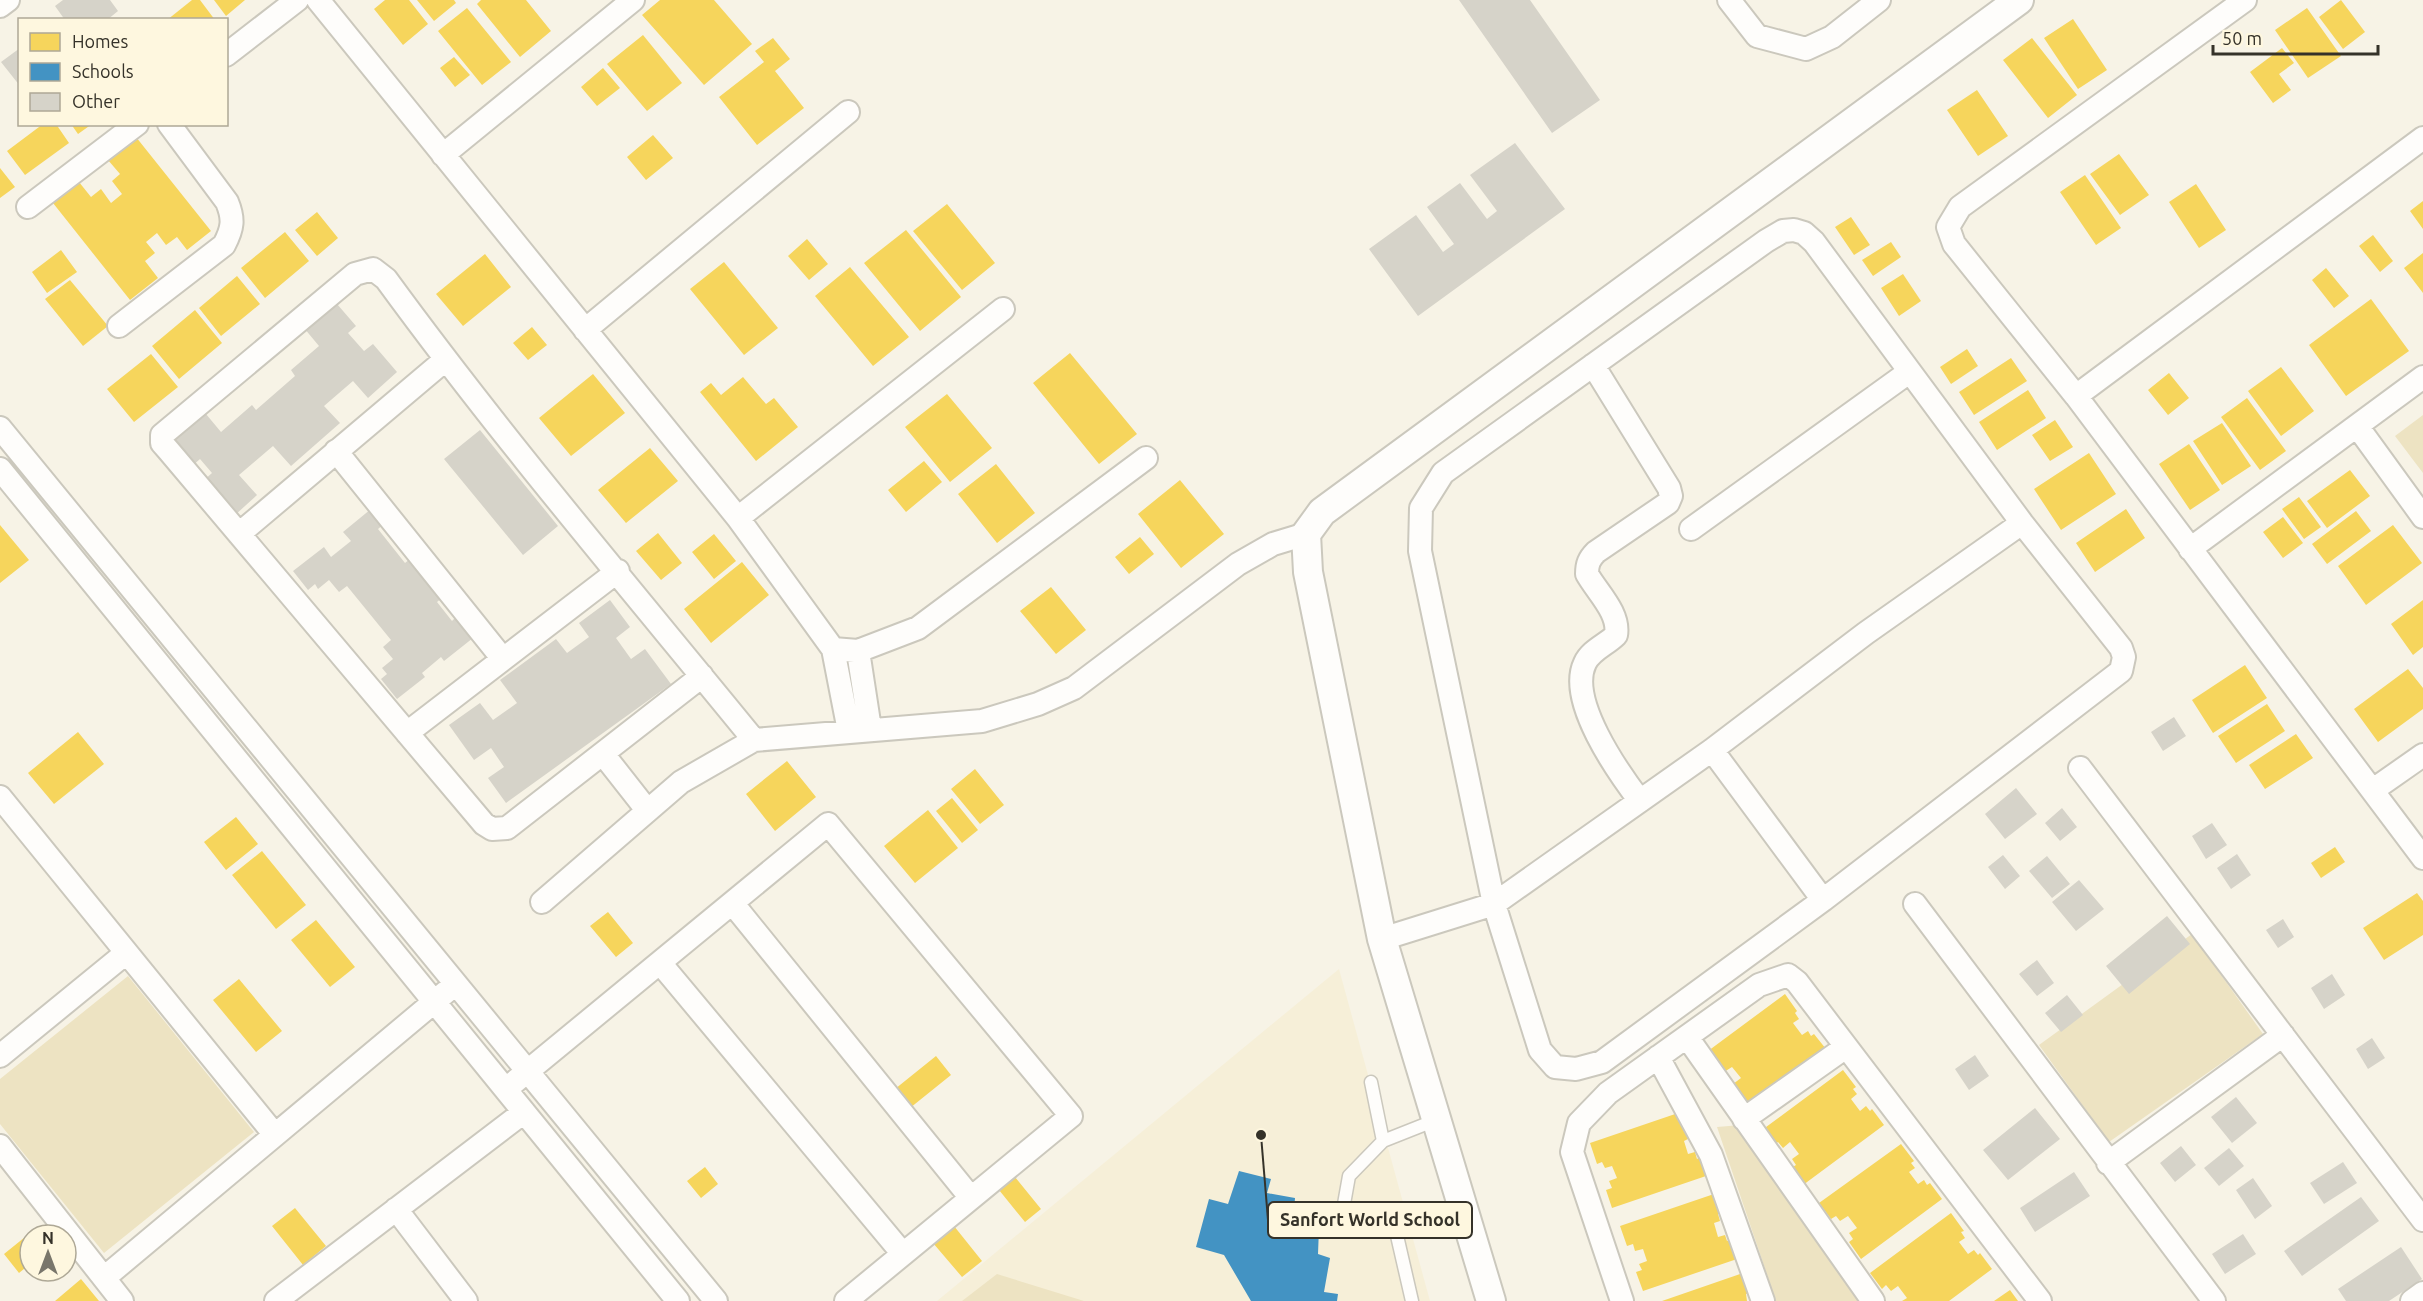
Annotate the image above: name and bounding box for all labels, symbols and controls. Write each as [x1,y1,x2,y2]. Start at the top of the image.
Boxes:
legend [18,18,228,126]
scale bar [2213,18,2378,56]
text: 50 m [2222,28,2262,48]
text: Homes [72,31,129,51]
text: Schools [72,61,134,81]
text: Other [72,91,120,111]
callout: Sanfort World School [1268,1202,1472,1238]
text: Sanfort World School [1280,1209,1461,1229]
north arrow [18,1223,78,1283]
text: N [42,1229,54,1247]

